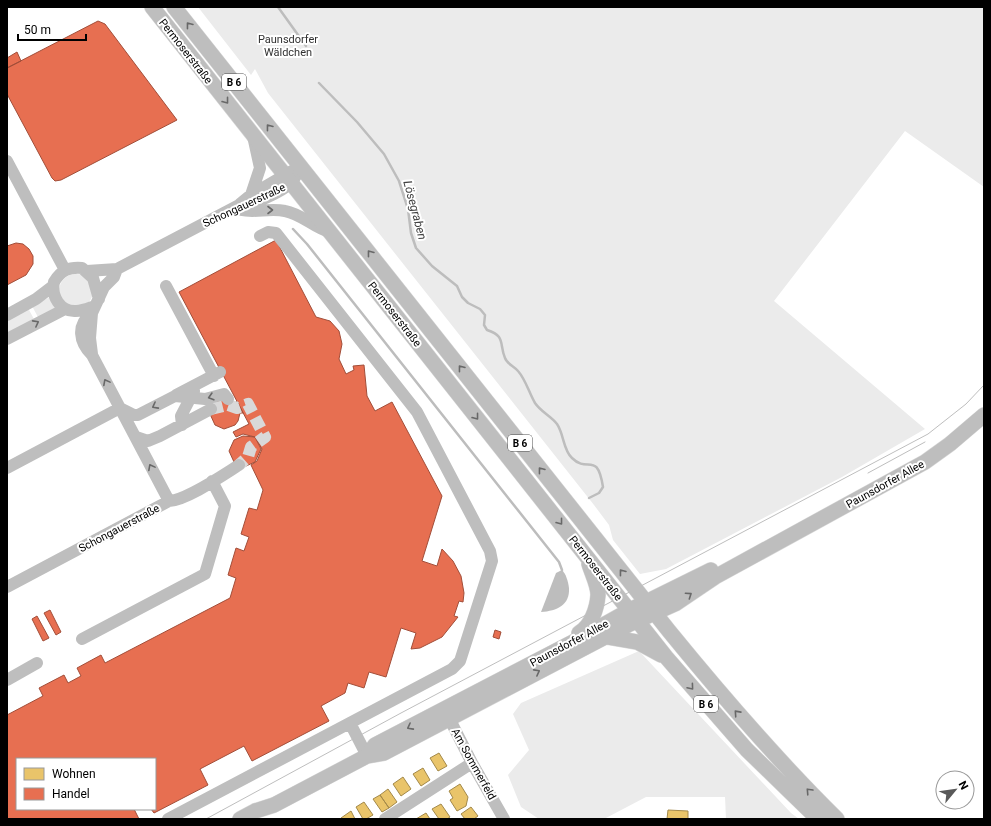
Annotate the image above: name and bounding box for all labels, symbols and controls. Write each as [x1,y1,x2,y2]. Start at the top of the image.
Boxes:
scale bar [18,16,86,42]
street label: Permoserstraße [156,16,215,86]
text: 50 m [24,23,51,37]
one-way arrow [186,23,193,30]
park label: Paunsdorfer Wäldchen [258,33,318,59]
road number: B 6 [222,74,246,90]
one-way arrow [222,97,229,104]
one-way arrow [267,124,274,131]
water label: Lösegraben [400,179,430,241]
street label: Schongauerstraße [201,181,288,230]
one-way arrow [267,206,273,214]
one-way arrow [367,251,374,258]
street label: Permoserstraße [365,279,424,349]
one-way arrow [31,321,39,328]
one-way arrow [458,366,465,373]
one-way arrow [103,378,111,386]
one-way arrow [207,392,214,401]
one-way arrow [152,401,159,409]
one-way arrow [472,412,479,419]
road number: B 6 [508,435,532,451]
street label: Paunsdorfer Allee [844,458,927,511]
one-way arrow [148,463,156,471]
one-way arrow [539,468,546,475]
street label: Schongauerstraße [77,502,162,555]
one-way arrow [556,518,563,525]
street label: Permoserstraße [566,533,625,603]
one-way arrow [619,570,626,577]
one-way arrow [685,592,692,600]
street label: Paunsdorfer Allee [528,617,611,670]
one-way arrow [533,670,540,677]
one-way arrow [687,682,694,689]
road number: B 6 [694,696,718,712]
one-way arrow [734,710,742,718]
one-way arrow [407,722,414,730]
street label: Am Sommerfeld [449,726,499,802]
legend [16,758,156,810]
text: Wohnen [52,767,96,781]
north arrow [935,770,975,810]
text: N [956,779,971,792]
text: Handel [52,787,90,801]
one-way arrow [807,789,814,796]

